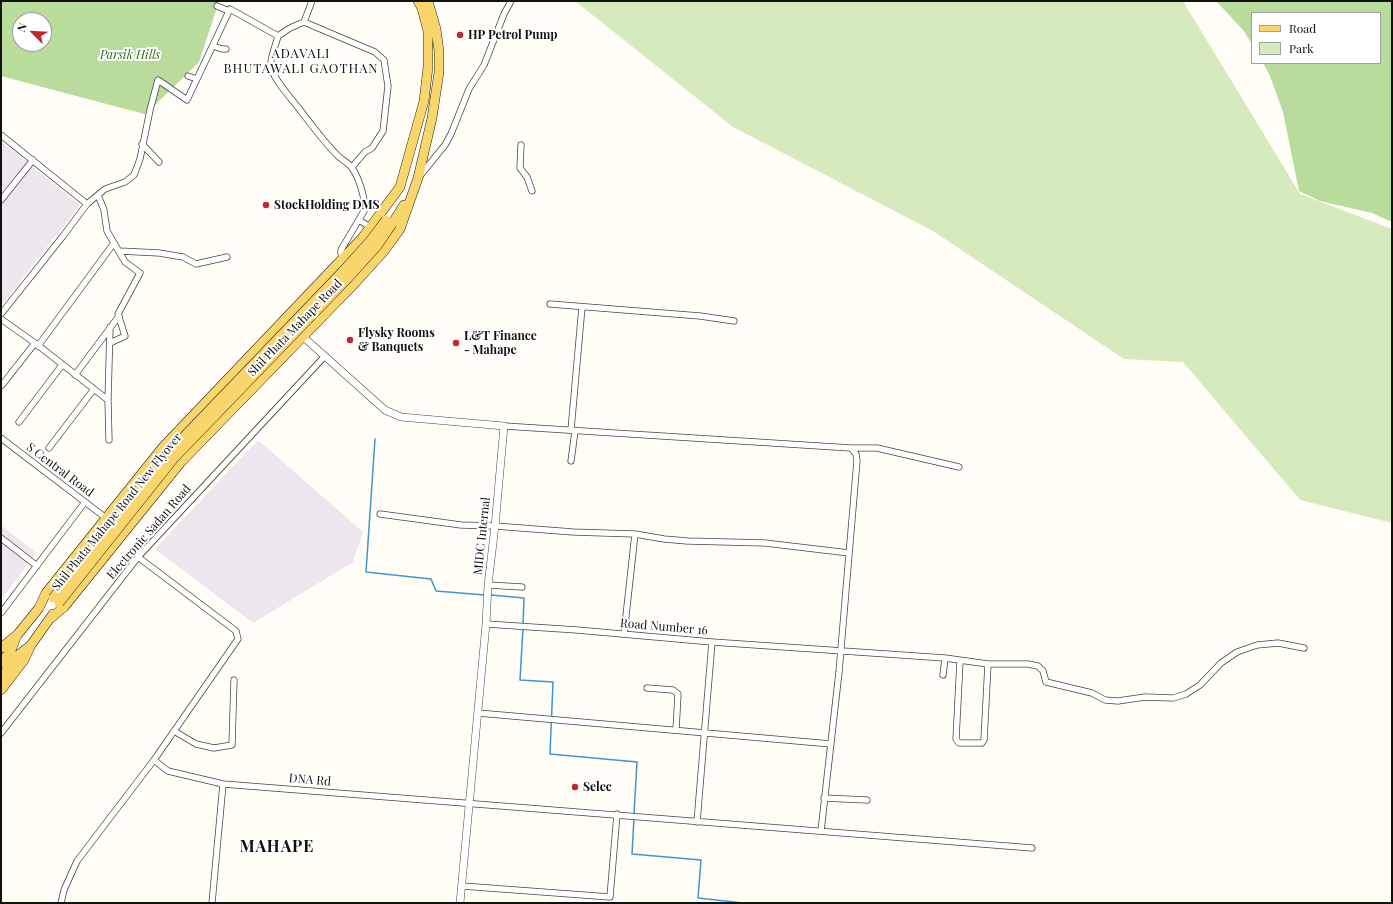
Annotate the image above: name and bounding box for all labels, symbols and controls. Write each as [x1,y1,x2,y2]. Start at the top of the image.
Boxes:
north arrow [12,12,52,52]
legend [1251,12,1381,64]
text: Road [1289,20,1316,36]
text: N [13,21,30,34]
place label: HP Petrol Pump [468,28,558,42]
marker: HP Petrol Pump [455,30,465,40]
text: Park [1289,40,1314,56]
district label: ADAVALI BHUTAWALI GAOTHAN [224,46,378,77]
park label: Parsik Hills [100,48,160,62]
place label: StockHolding DMS [274,198,380,212]
marker: StockHolding DMS [261,200,271,210]
street label: Shil Phata Mahape Road [245,276,345,380]
place label: Flysky Rooms & Banquets [358,326,435,354]
place label: L&T Finance - Mahape [464,329,537,357]
marker: Flysky Rooms & Banquets [345,335,355,345]
marker: L&T Finance - Mahape [451,338,461,348]
street label: Shil Phata Mahape Road New Flyover [49,430,185,594]
street label: S Central Road [24,440,96,500]
street label: Electronic Sadan Road [104,482,194,582]
street label: MIDC Internal [471,497,493,575]
street label: Road Number 16 [620,616,708,638]
street label: DNA Rd [288,771,332,789]
place label: Selec [583,780,612,794]
marker: Selec [570,782,580,792]
district label: MAHAPE [240,837,314,857]

